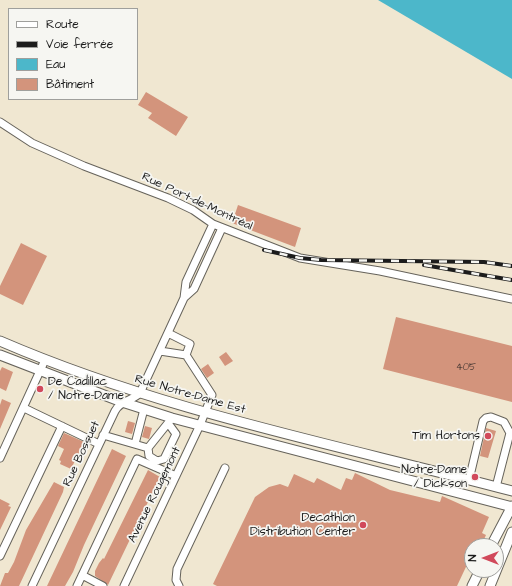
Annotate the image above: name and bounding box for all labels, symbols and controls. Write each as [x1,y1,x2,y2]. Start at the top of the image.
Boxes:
legend [8,8,138,100]
text: Route [46,16,79,33]
text: Voie ferrée [46,36,113,53]
text: Eau [46,56,65,73]
text: Bâtiment [46,76,94,93]
street label: Rue Port-de-Montréal [139,170,255,234]
house number: 405 [456,362,476,374]
street label: Rue Notre-Dame Est [133,372,247,418]
place label: De Cadillac / Notre-Dame [48,375,124,403]
marker: De Cadillac / Notre-Dame [35,384,45,394]
street label: Rue Bossuet [61,419,103,489]
place label: Tim Hortons [412,429,480,443]
marker: Tim Hortons [483,431,493,441]
street label: Avenue Rougemont [126,445,184,545]
place label: Notre-Dame / Dickson [401,463,467,491]
marker: Notre-Dame / Dickson [470,472,480,482]
place label: Decathlon Distribution Center [250,511,355,539]
marker: Decathlon Distribution Center [358,520,368,530]
north arrow [464,538,504,578]
text: N [465,555,480,561]

